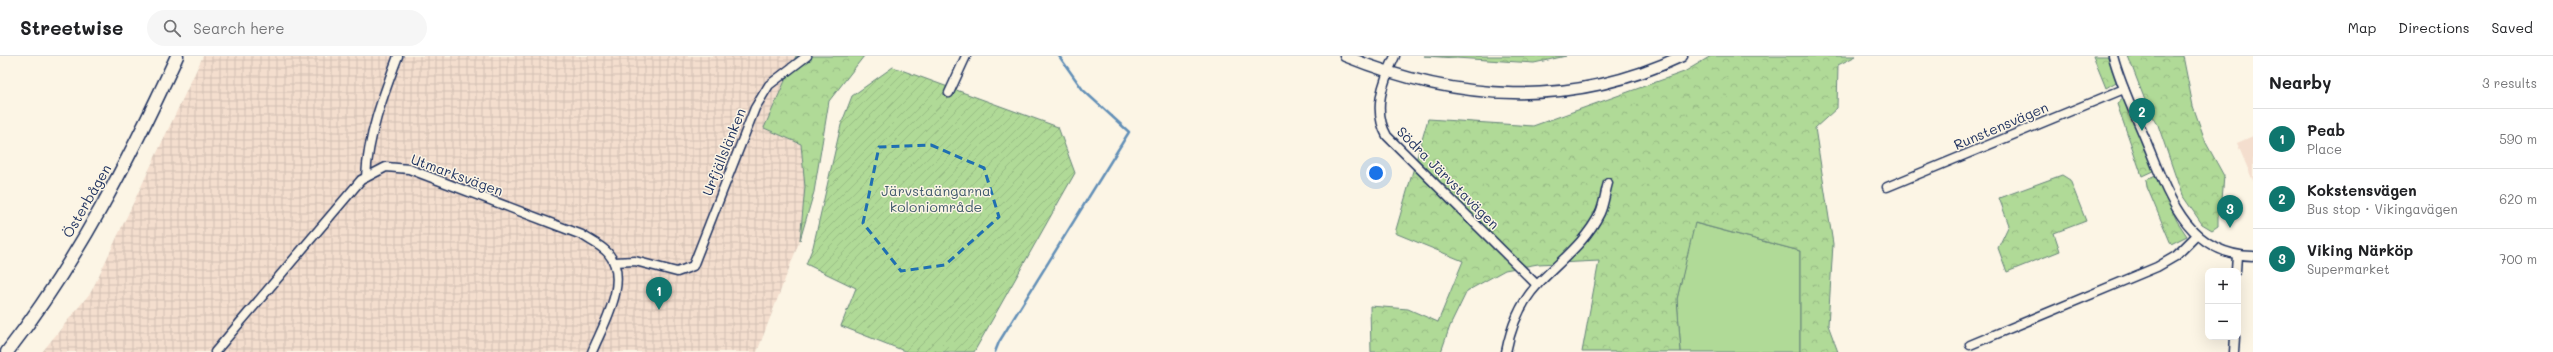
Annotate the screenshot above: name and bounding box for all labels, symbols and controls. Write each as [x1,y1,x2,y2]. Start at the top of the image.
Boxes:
search box [147,10,427,46]
text: Streetwise [20,15,123,40]
icon: search [161,17,183,39]
text: Search here [193,18,285,38]
text: Map [2348,18,2376,37]
text: Directions [2398,18,2469,37]
text: Saved [2491,18,2533,37]
text: Nearby [2269,71,2331,93]
text: 3 results [2482,74,2537,91]
street label: Runstensvägen [1951,97,2051,154]
pin: 2 [2129,98,2155,131]
street label: Urfjällslänken [697,105,750,198]
text: Peab [2307,120,2345,140]
street label: Södra Järvstavägen [1393,122,1504,233]
text: 1 [2279,130,2285,147]
text: 590 m [2499,130,2537,147]
text: Place [2307,140,2342,157]
street label: Utmarksvägen [408,149,506,200]
street label: Österbågen [58,161,115,241]
your location [1366,163,1386,183]
text: Kokstensvägen [2307,180,2417,200]
park label: Järvstaängarna koloniområde [881,181,991,216]
text: 2 [2278,190,2286,207]
text: 620 m [2499,190,2537,207]
pin: 3 [2217,195,2243,228]
text: Bus stop · Vikingavägen [2307,200,2458,217]
text: Viking Närköp [2307,240,2413,260]
text: 3 [2278,250,2286,267]
text: 700 m [2499,250,2537,267]
text: Supermarket [2307,260,2390,277]
map controls [2205,268,2241,340]
button: + [2205,268,2241,304]
pin: 1 [646,277,672,310]
button: − [2205,304,2241,340]

